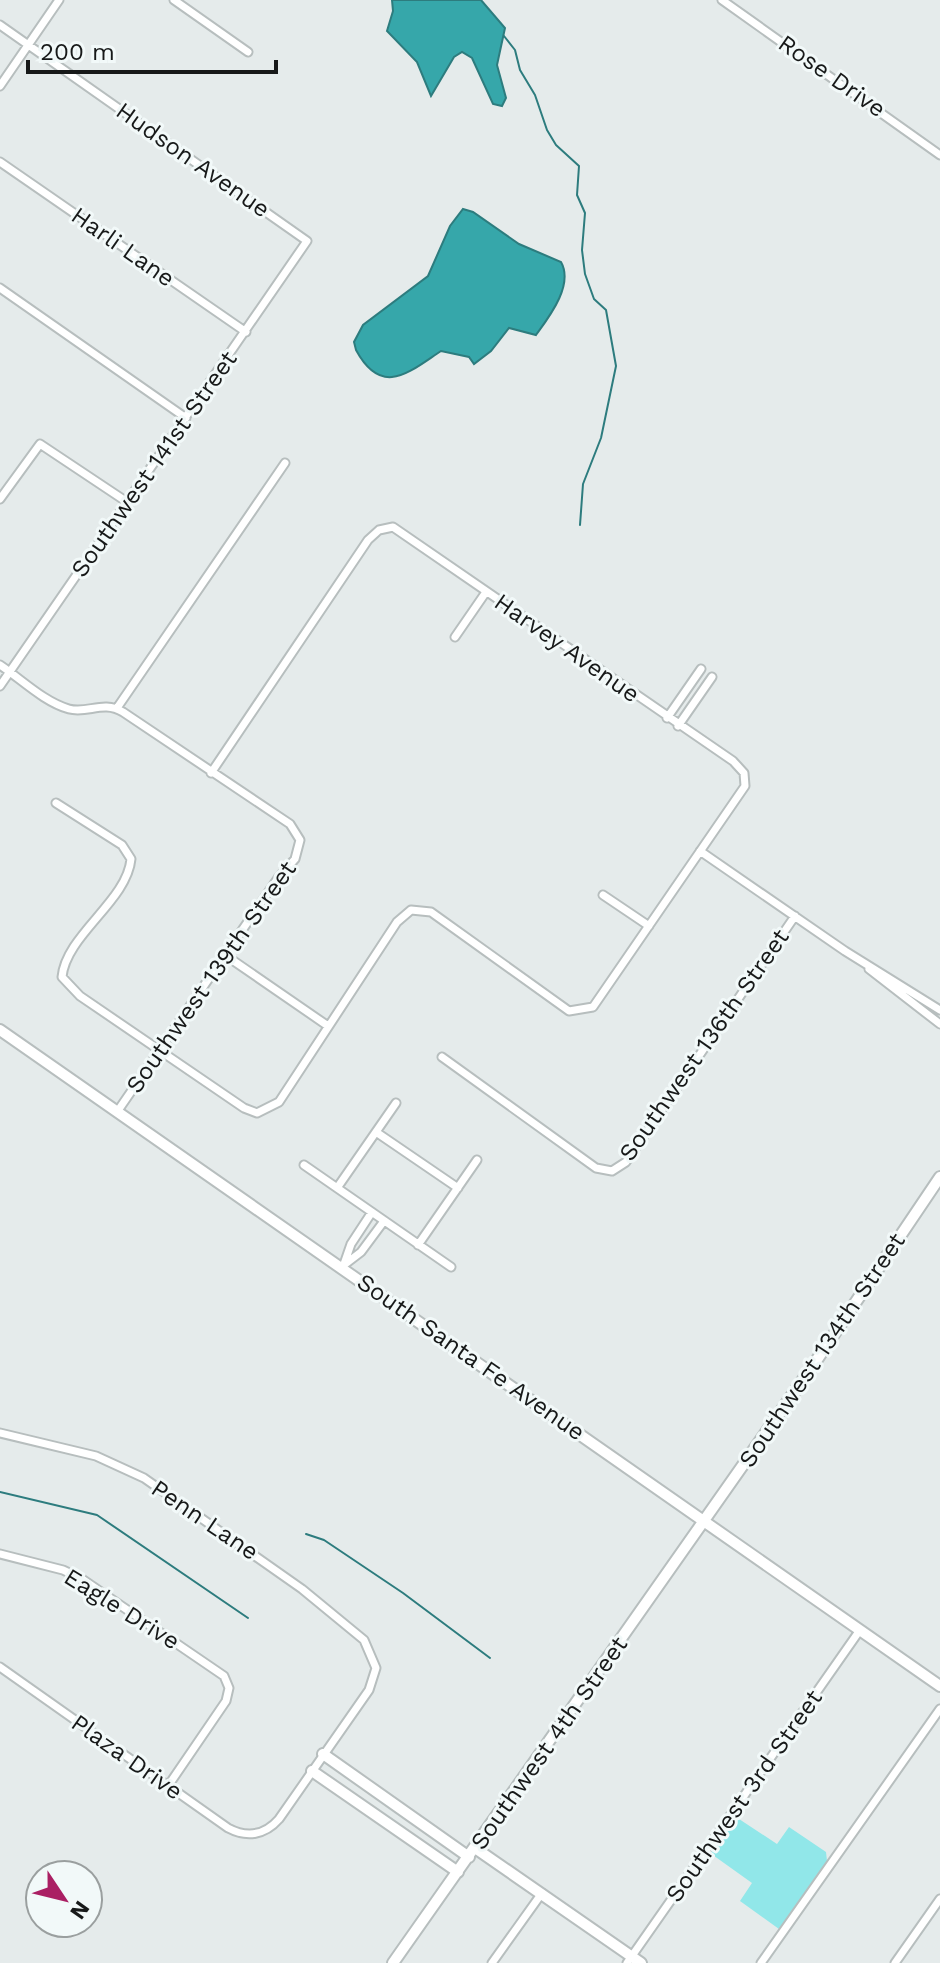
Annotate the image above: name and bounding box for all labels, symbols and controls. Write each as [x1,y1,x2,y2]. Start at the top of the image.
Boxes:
scale bar [28,24,276,74]
street label: Rose Drive [773,29,891,123]
text: 200 m [40,38,115,66]
street label: Hudson Avenue [111,97,275,223]
street label: Harli Lane [66,201,180,293]
street label: Southwest 141st Street [65,346,243,582]
street label: Harvey Avenue [489,588,645,708]
street label: Southwest 139th Street [120,856,302,1098]
street label: Southwest 136th Street [613,924,795,1166]
street label: Southwest 134th Street [733,1228,911,1472]
street label: South Santa Fe Avenue [352,1268,590,1446]
street label: Penn Lane [146,1474,264,1566]
street label: Eagle Drive [59,1562,185,1656]
street label: Southwest 4th Street [465,1631,633,1855]
street label: Southwest 3rd Street [660,1685,828,1907]
street label: Plaza Drive [66,1708,188,1806]
north arrow [24,1859,104,1939]
text: N [65,1896,95,1924]

